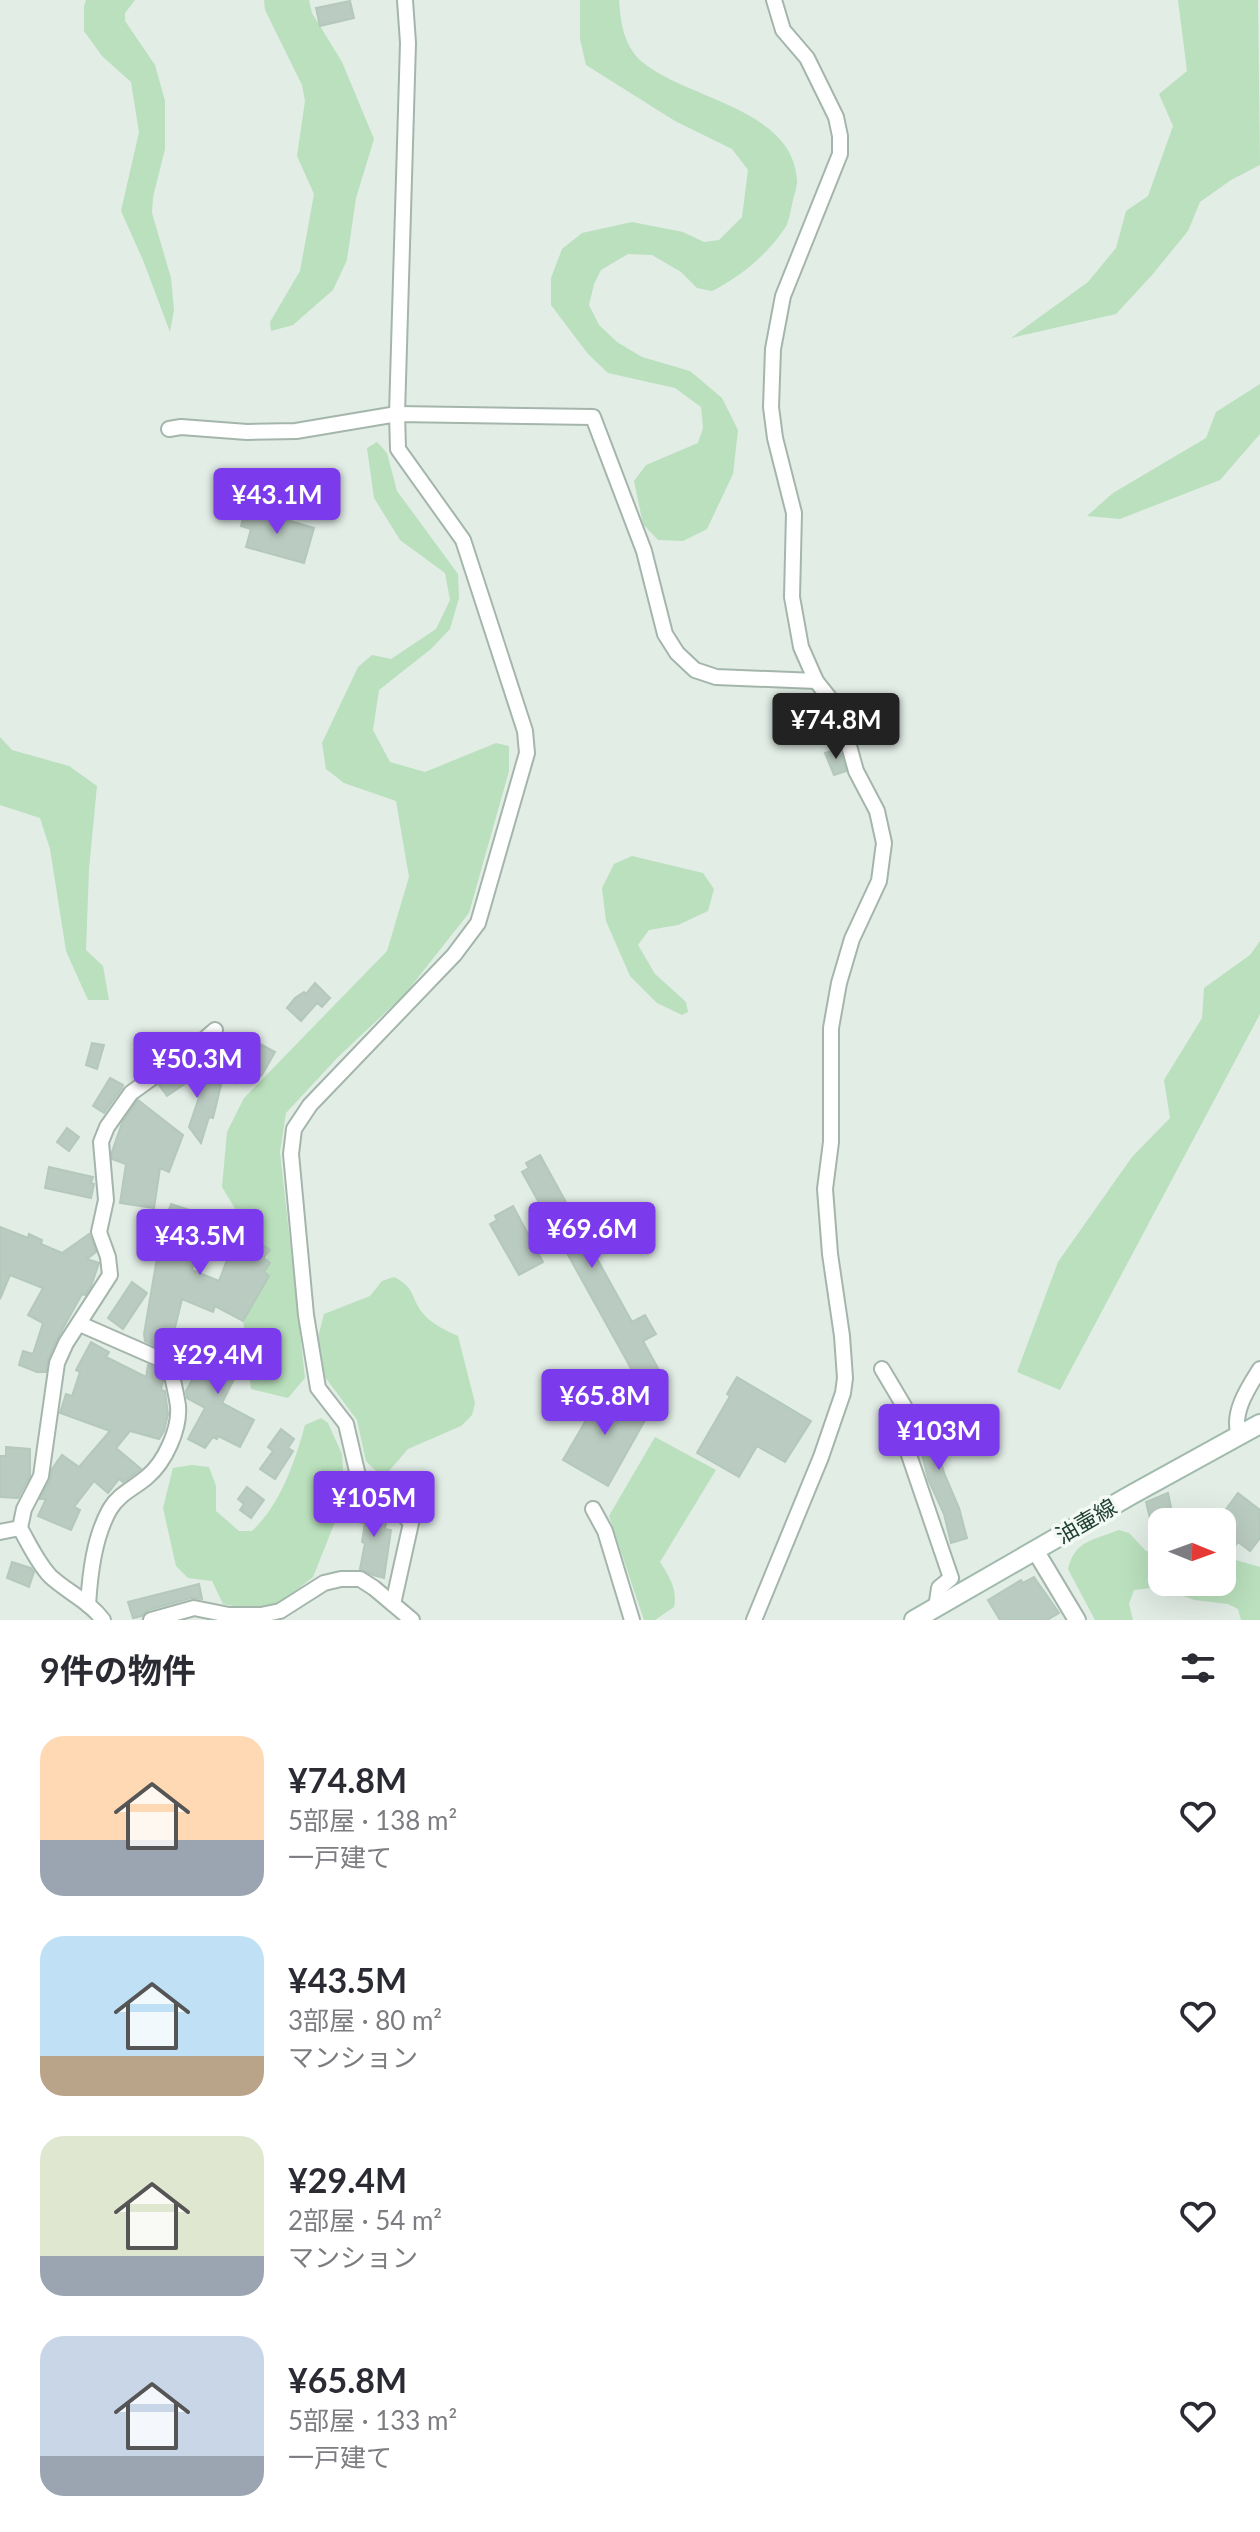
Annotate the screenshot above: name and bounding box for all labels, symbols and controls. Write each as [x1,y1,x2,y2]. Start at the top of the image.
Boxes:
pin: ¥43.1M [212,468,342,536]
text: ¥43.1M [231,478,323,510]
pin: ¥74.8M [771,693,901,761]
text: ¥74.8M [790,703,882,735]
pin: ¥50.3M [132,1032,262,1100]
text: ¥50.3M [151,1042,243,1074]
pin: ¥69.6M [527,1202,657,1270]
pin: ¥43.5M [135,1209,265,1277]
text: ¥69.6M [546,1212,638,1244]
text: ¥43.5M [154,1219,246,1251]
pin: ¥29.4M [153,1328,283,1396]
text: ¥29.4M [172,1338,264,1370]
pin: ¥65.8M [540,1369,670,1437]
text: ¥65.8M [559,1379,651,1411]
pin: ¥103M [883,1404,995,1472]
text: ¥103M [897,1414,981,1446]
pin: ¥105M [318,1471,430,1539]
text: ¥105M [332,1481,416,1513]
street label: 油壷線 [1050,1492,1121,1549]
north arrow [1148,1508,1236,1596]
map controls [1148,1508,1236,1596]
icon: filters [1176,1646,1220,1690]
text: 9件の物件 [40,1649,196,1690]
text: ¥74.8M [288,1759,407,1800]
icon: home [104,1768,200,1864]
icon: heart [1176,1794,1220,1838]
text: 5部屋 · 138 m² [288,1804,457,1836]
text: 一戸建て [288,1841,392,1873]
text: ¥43.5M [288,1959,407,2000]
icon: home [104,1968,200,2064]
icon: heart [1176,1994,1220,2038]
text: 3部屋 · 80 m² [288,2004,442,2036]
text: マンション [288,2041,418,2073]
text: ¥29.4M [288,2159,407,2200]
icon: home [104,2168,200,2264]
icon: heart [1176,2194,1220,2238]
text: 2部屋 · 54 m² [288,2204,442,2236]
text: マンション [288,2241,418,2273]
text: ¥65.8M [288,2359,407,2400]
icon: home [104,2368,200,2464]
icon: heart [1176,2394,1220,2438]
text: 5部屋 · 133 m² [288,2404,457,2436]
text: 一戸建て [288,2441,392,2473]

